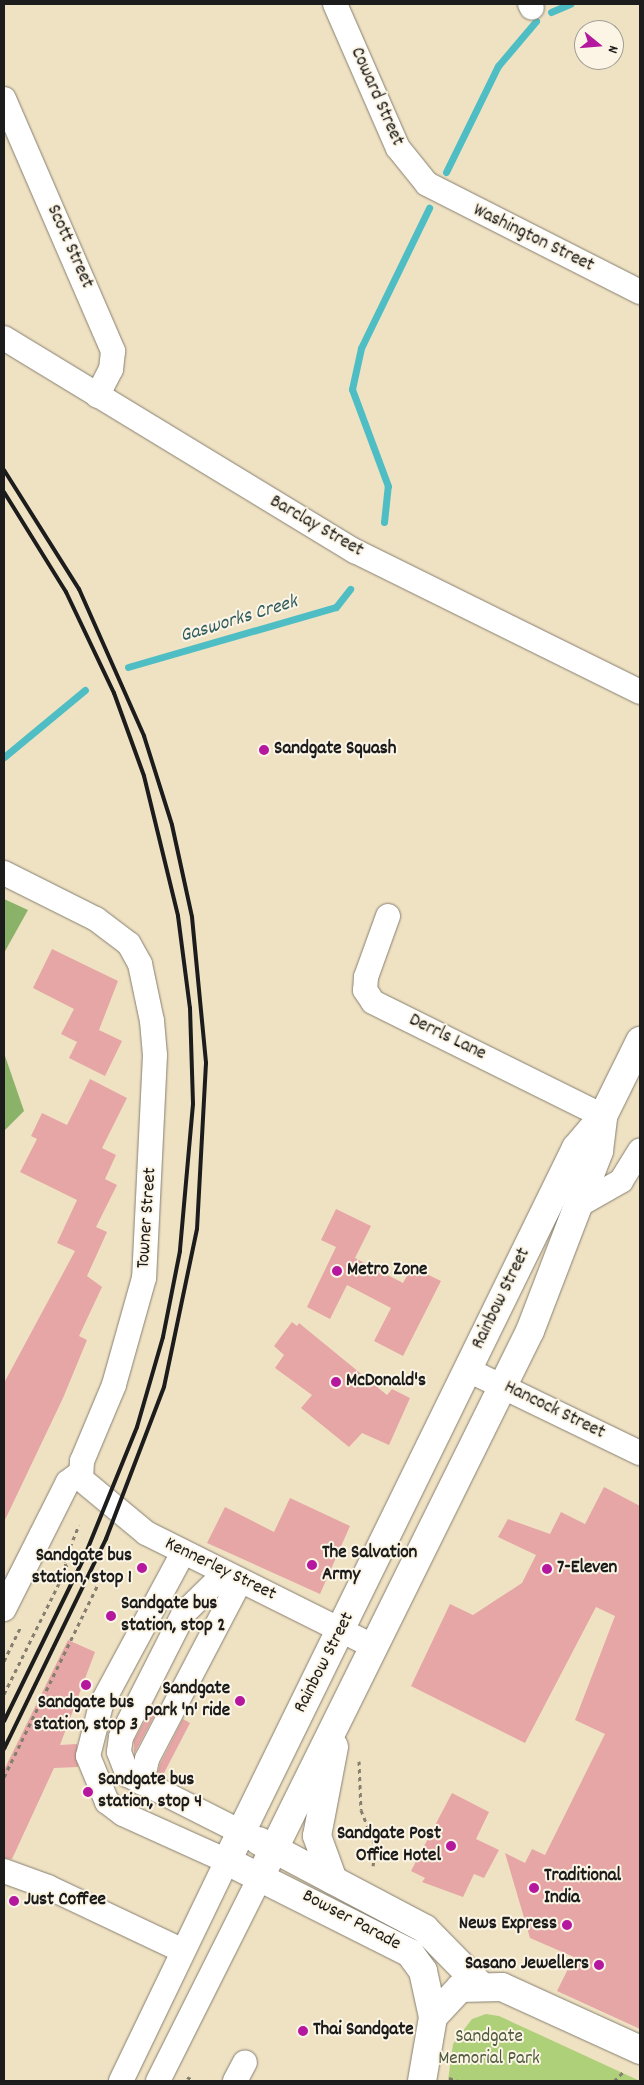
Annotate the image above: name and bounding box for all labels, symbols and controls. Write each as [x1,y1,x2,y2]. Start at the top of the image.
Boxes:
north arrow [574,20,624,70]
text: N [602,43,623,55]
street label: Coward Street [344,44,408,150]
street label: Washington Street [469,200,597,278]
street label: Scott Street [40,202,98,292]
street label: Barclay Street [265,491,367,563]
water label: Gasworks Creek [177,591,301,649]
place label: Sandgate Squash [274,739,397,761]
marker: Sandgate Squash [258,744,270,756]
street label: Derrls Lane [405,1010,489,1066]
street label: Towner Street [133,1167,163,1269]
street label: Rainbow Street [468,1245,536,1353]
place label: Metro Zone [347,1260,427,1282]
marker: Metro Zone [331,1265,343,1277]
place label: McDonald's [346,1371,426,1393]
marker: McDonald's [330,1376,342,1388]
street label: Hancock Street [500,1377,608,1445]
street label: Kennerley Street [161,1533,279,1607]
place label: The Salvation Army [322,1543,417,1587]
place label: Sandgate bus station, stop 1 [32,1546,132,1590]
place label: 7-Eleven [557,1558,617,1580]
marker: The Salvation Army [306,1559,318,1571]
marker: Sandgate bus station, stop 1 [136,1562,148,1574]
marker: 7-Eleven [541,1563,553,1575]
place label: Sandgate bus station, stop 2 [121,1594,225,1638]
street label: Rainbow Street [290,1609,360,1717]
marker: Sandgate bus station, stop 2 [105,1610,117,1622]
marker: Sandgate bus station, stop 3 [80,1679,92,1691]
place label: Sandgate park 'n' ride [145,1679,230,1723]
place label: Sandgate bus station, stop 3 [34,1693,138,1737]
marker: Sandgate park 'n' ride [234,1695,246,1707]
place label: Sandgate bus station, stop 4 [98,1770,202,1814]
marker: Sandgate bus station, stop 4 [82,1786,94,1798]
place label: Sandgate Post Office Hotel [337,1824,441,1868]
marker: Sandgate Post Office Hotel [445,1840,457,1852]
place label: Traditional India [544,1866,621,1910]
marker: Traditional India [528,1882,540,1894]
street label: Bowser Parade [298,1886,404,1956]
place label: Just Coffee [24,1890,106,1912]
marker: Just Coffee [8,1895,20,1907]
place label: News Express [459,1914,557,1936]
marker: News Express [561,1919,573,1931]
place label: Sasano Jewellers [465,1954,589,1976]
marker: Sasano Jewellers [593,1959,605,1971]
place label: Thai Sandgate [313,2020,414,2042]
marker: Thai Sandgate [297,2025,309,2037]
park label: Sandgate Memorial Park [438,2027,540,2071]

